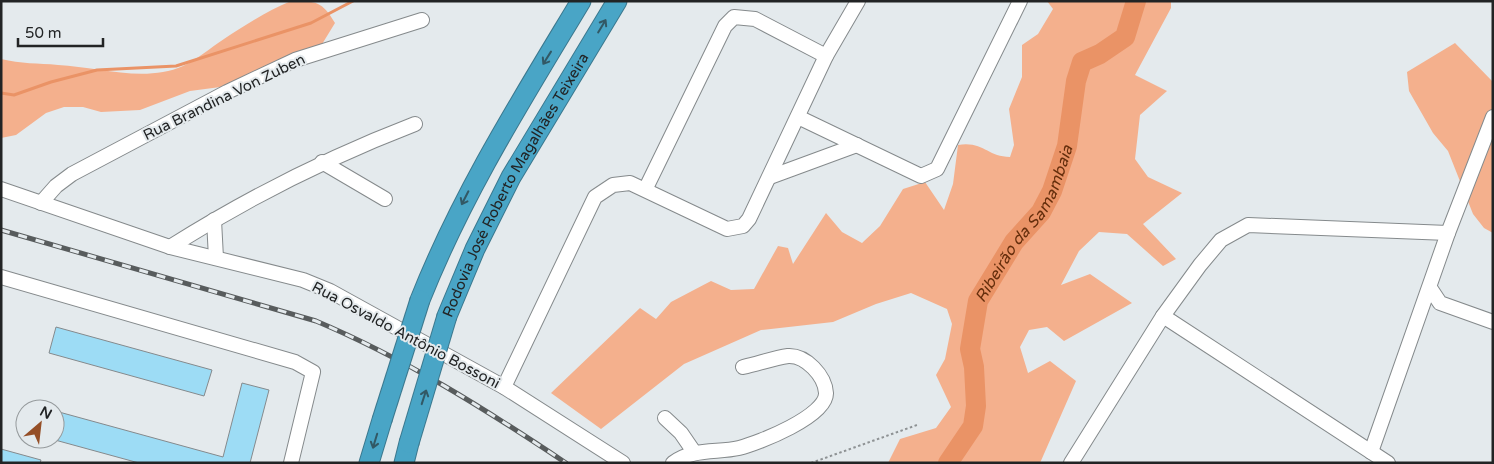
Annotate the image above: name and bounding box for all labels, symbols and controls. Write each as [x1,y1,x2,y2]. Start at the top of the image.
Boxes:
scale bar [18,15,102,47]
one-way arrow [598,20,608,34]
text: 50 m [25,24,62,42]
street label: Rua Brandina Von Zuben [140,50,308,144]
street label: Rodovia José Roberto Magalhães Teixeira [439,50,593,320]
one-way arrow [541,50,551,64]
water label: Ribeirão da Samambaia [971,142,1078,306]
one-way arrow [460,190,469,205]
street label: Rua Osvaldo Antônio Bossoni [309,278,503,392]
one-way arrow [420,389,429,405]
north arrow [15,399,65,449]
text: N [37,403,55,423]
one-way arrow [370,433,380,449]

